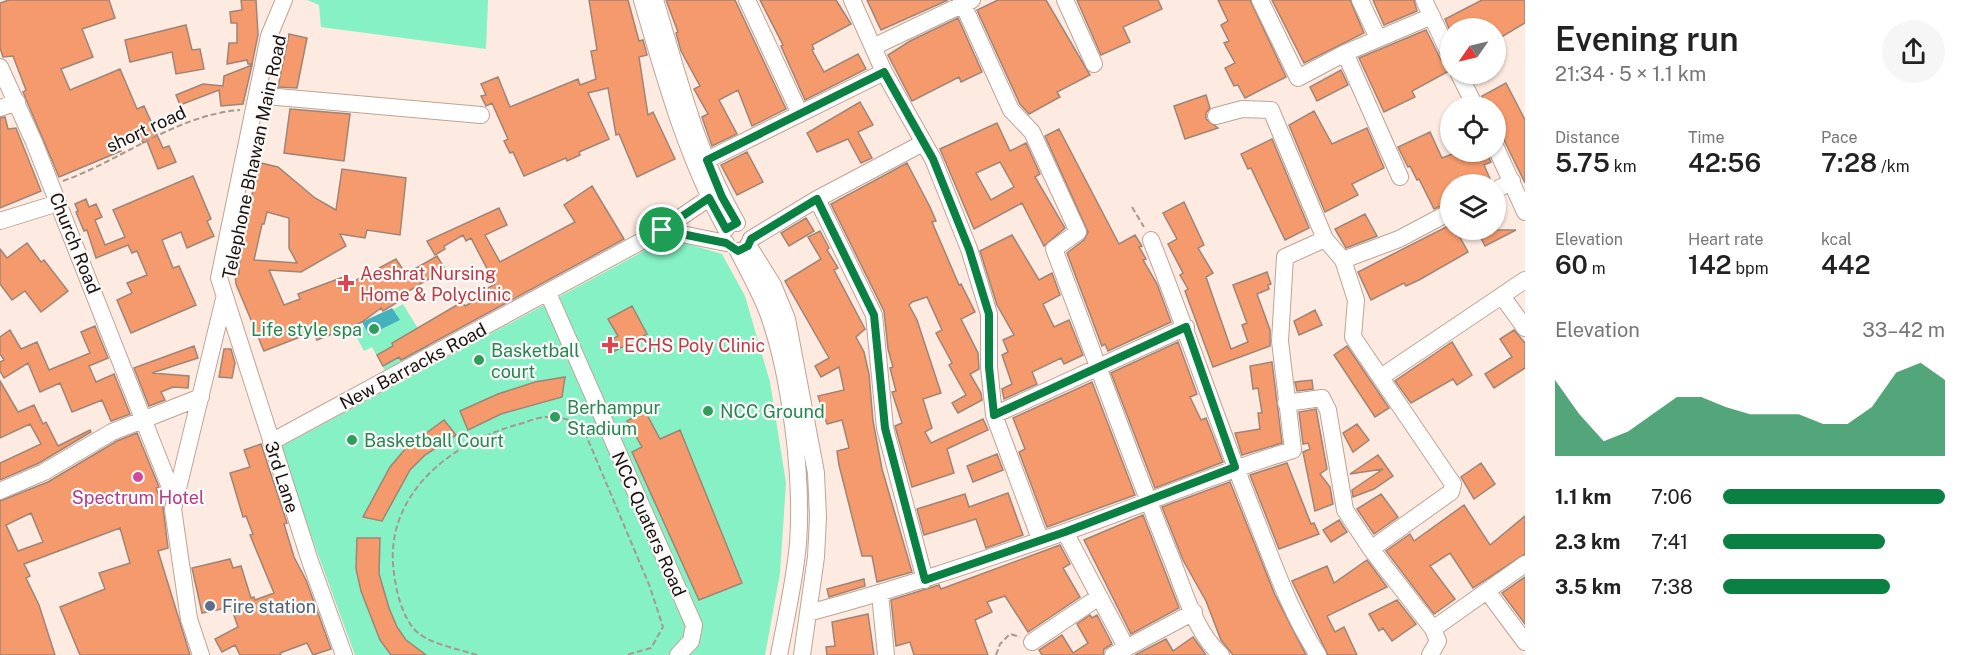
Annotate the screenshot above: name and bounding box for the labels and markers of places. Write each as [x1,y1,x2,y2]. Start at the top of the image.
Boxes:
pin [636,204,687,255]
place label: Aeshrat Nursing Home & Polyclinic [360,263,511,305]
marker: Aeshrat Nursing Home & Polyclinic [337,274,355,292]
place label: Life style spa [251,319,362,340]
marker: Life style spa [367,322,381,336]
place label: ECHS Poly Clinic [624,335,765,356]
marker: ECHS Poly Clinic [601,336,619,354]
place label: Basketball court [491,340,580,382]
marker: Basketball court [472,353,486,367]
place label: Berhampur Stadium [567,397,661,439]
place label: NCC Ground [720,401,825,422]
marker: NCC Ground [701,404,715,418]
marker: Berhampur Stadium [548,410,562,424]
place label: Basketball Court [364,430,504,451]
marker: Basketball Court [345,433,359,447]
marker: Spectrum Hotel [131,470,145,484]
place label: Spectrum Hotel [72,487,204,508]
place label: Fire station [222,596,316,617]
marker: Fire station [203,599,217,613]

